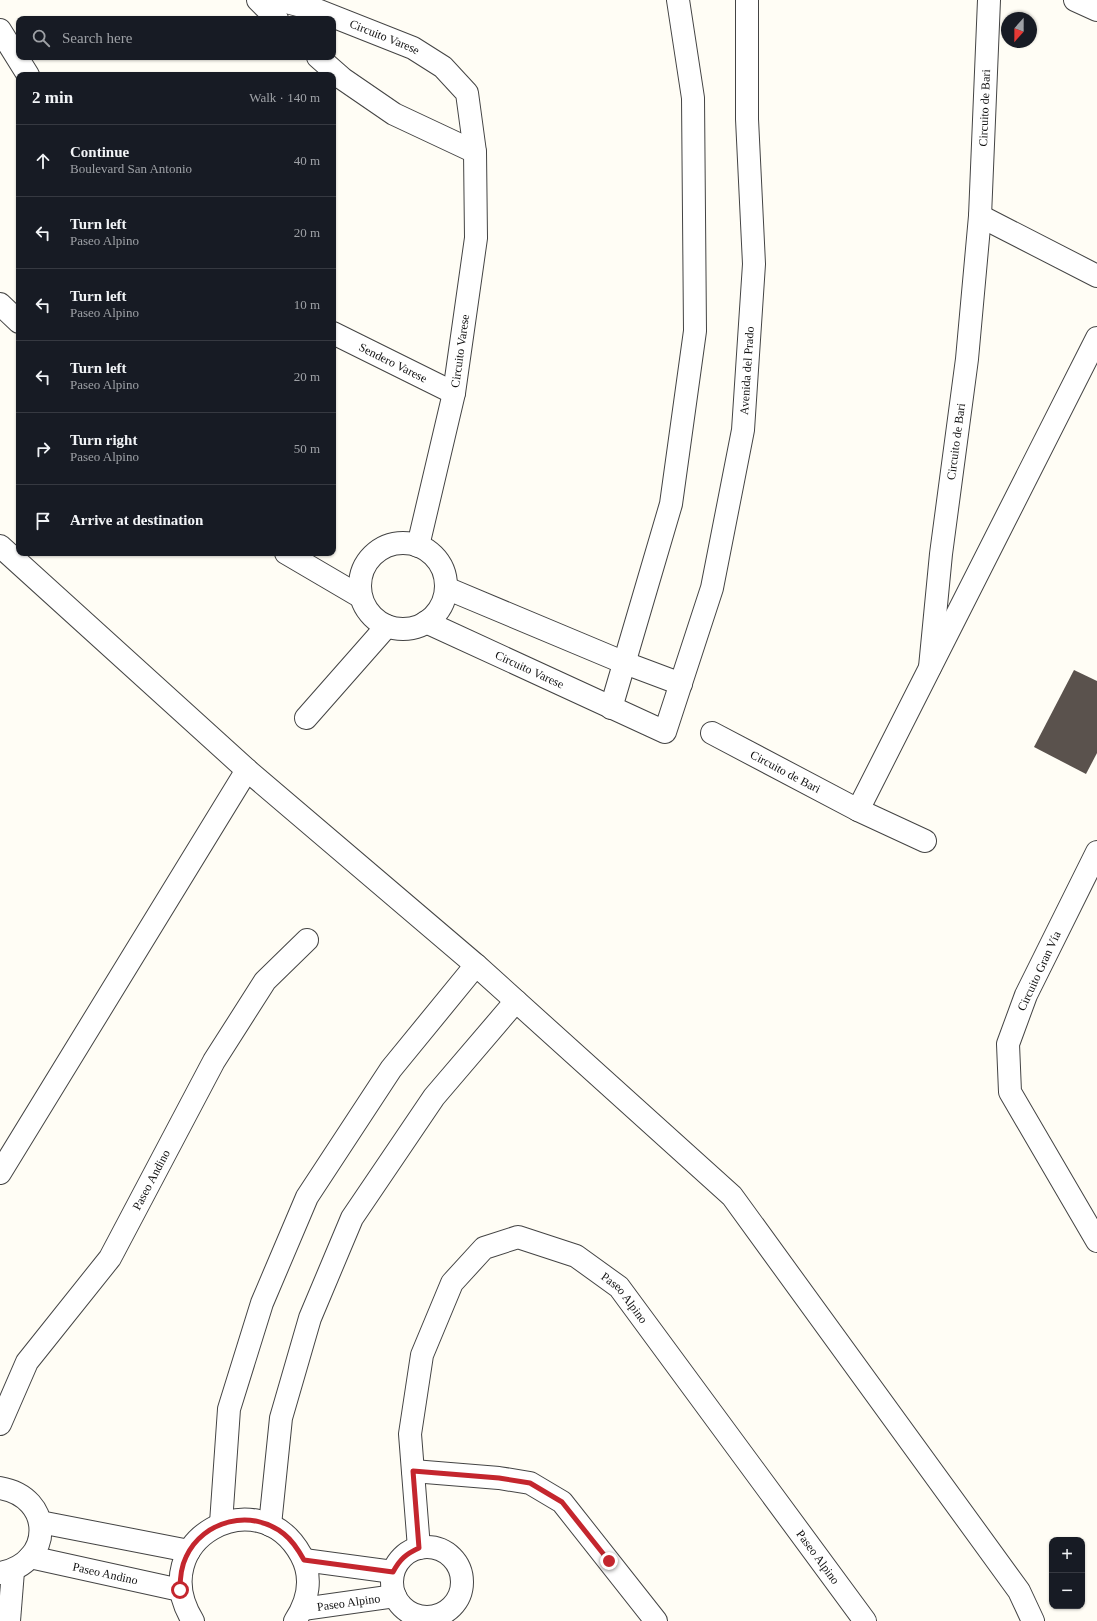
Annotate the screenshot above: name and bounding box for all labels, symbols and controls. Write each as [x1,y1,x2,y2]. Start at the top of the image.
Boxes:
north arrow [1001,12,1037,48]
search box [16,16,336,60]
street label: Circuito Varese [348,17,422,57]
icon: search [30,27,52,49]
text: Search here [62,30,132,46]
street label: Circuito de Bari [976,68,993,147]
text: 2 min [32,88,73,107]
text: Walk · 140 m [249,90,320,105]
text: Continue [70,144,129,160]
icon: ahead [32,150,54,172]
text: 40 m [294,153,320,168]
text: Boulevard San Antonio [70,161,192,176]
text: Turn left [70,216,127,232]
icon: left [32,222,54,244]
text: 20 m [294,225,320,240]
text: Paseo Alpino [70,233,139,248]
text: Turn left [70,288,127,304]
icon: left [32,294,54,316]
text: 10 m [294,297,320,312]
text: Paseo Alpino [70,305,139,320]
street label: Circuito Varese [448,313,472,389]
street label: Avenida del Prado [737,326,757,415]
street label: Sendero Varese [357,340,429,386]
text: Turn left [70,360,127,376]
icon: left [32,366,54,388]
text: 20 m [294,369,320,384]
text: Paseo Alpino [70,377,139,392]
street label: Circuito de Bari [944,402,968,481]
text: Turn right [70,432,137,448]
icon: right [32,438,54,460]
text: 50 m [294,441,320,456]
text: Paseo Alpino [70,449,139,464]
icon: arrive [32,510,54,532]
text: Arrive at destination [70,512,203,528]
street label: Circuito Varese [493,648,566,692]
street label: Circuito de Bari [748,747,823,796]
street label: Circuito Gran Vía [1014,928,1064,1013]
street label: Paseo Andino [130,1147,173,1213]
street label: Paseo Alpino [598,1269,650,1326]
street label: Paseo Alpino [793,1527,843,1587]
map controls [1049,1537,1085,1609]
button: + [1049,1537,1085,1573]
route end [600,1552,618,1570]
street label: Paseo Andino [71,1560,139,1588]
button: − [1049,1573,1085,1609]
route start [171,1581,189,1599]
street label: Paseo Alpino [316,1591,381,1614]

